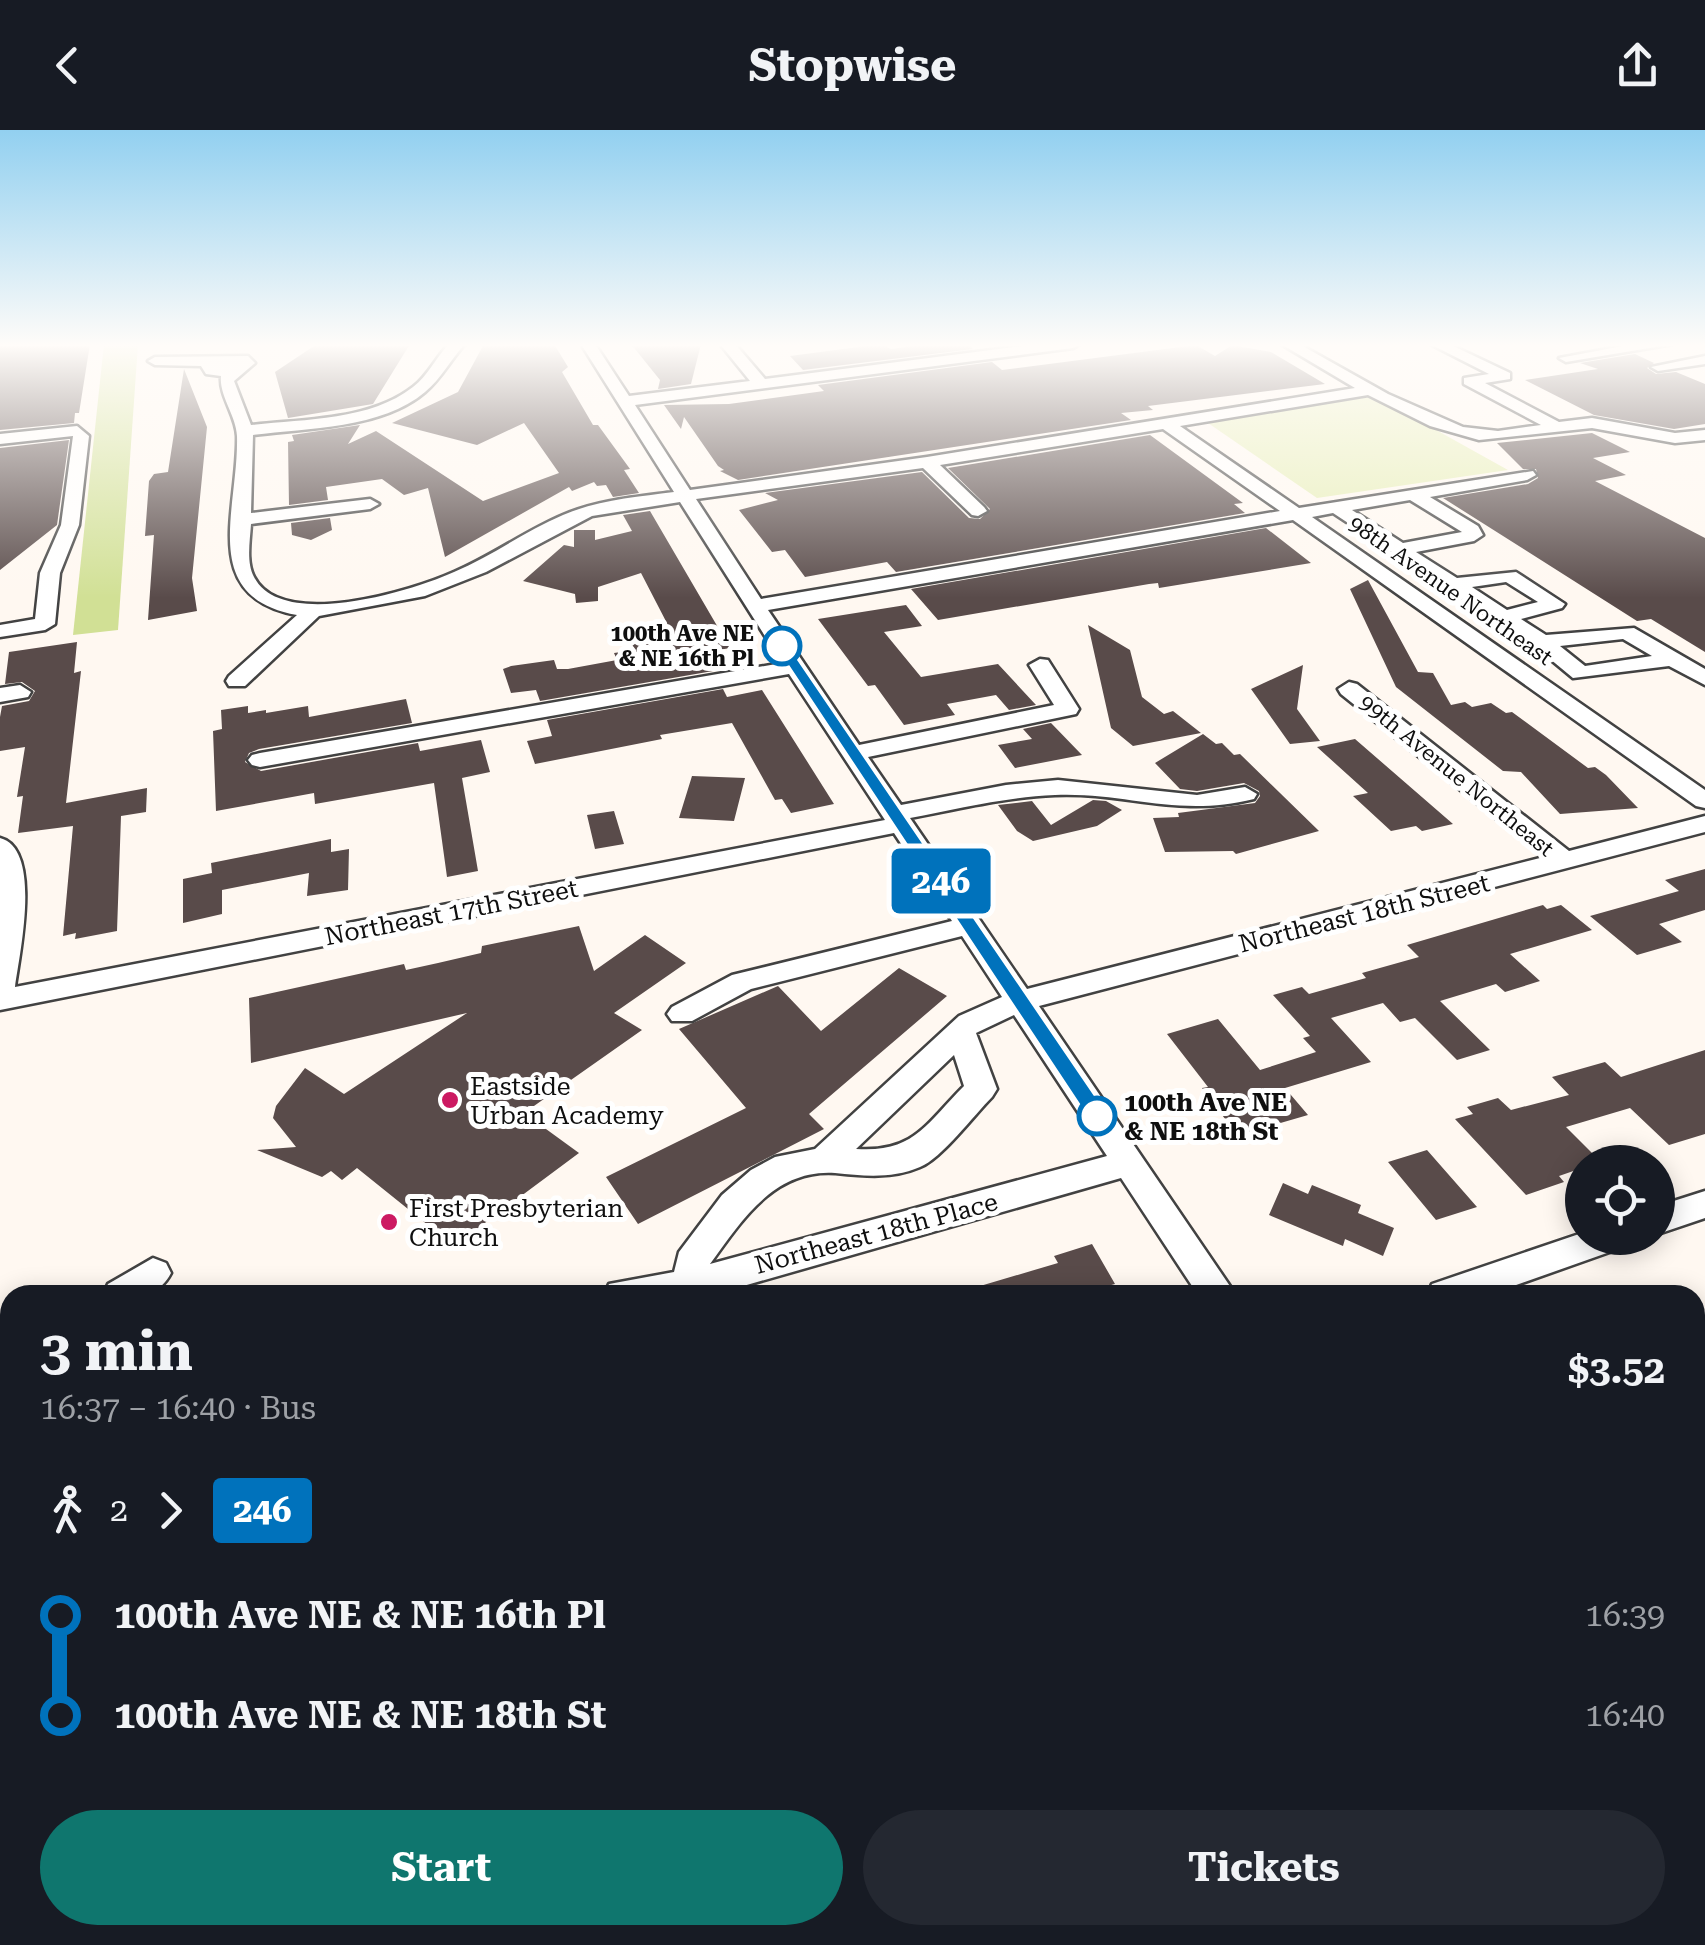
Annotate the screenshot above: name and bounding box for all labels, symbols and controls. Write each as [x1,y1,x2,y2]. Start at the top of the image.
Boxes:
icon: back [40,38,95,93]
icon: share [1610,38,1665,93]
text: Stopwise [749,39,956,92]
street label: 98th Avenue Northeast [1344,511,1557,670]
place label: 100th Ave NE & NE 16th Pl [610,621,754,671]
marker: 100th Ave NE & NE 16th Pl [763,627,801,665]
street label: 99th Avenue Northeast [1355,689,1559,861]
line badge: 246 [884,848,998,914]
text: 246 [912,861,970,902]
street label: Northeast 18th Street [1236,868,1493,959]
street label: Northeast 17th Street [322,874,580,951]
place label: Eastside Urban Academy [470,1072,664,1130]
place label: 100th Ave NE & NE 18th St [1124,1088,1287,1146]
marker: Eastside Urban Academy [439,1089,461,1111]
marker: 100th Ave NE & NE 18th St [1078,1097,1116,1135]
map controls [1565,1145,1675,1255]
button: locate [1565,1145,1675,1255]
street label: Northeast 18th Place [751,1187,1001,1280]
place label: First Presbyterian Church [409,1194,623,1252]
marker: First Presbyterian Church [378,1211,400,1233]
text: 3 min [40,1319,193,1383]
text: $3.52 [1568,1348,1665,1392]
text: 16:37 – 16:40 · Bus [40,1389,316,1427]
icon: walk [40,1483,95,1538]
icon: forward [143,1483,198,1538]
text: 246 [233,1490,292,1531]
text: 2 [110,1491,128,1529]
text: 100th Ave NE & NE 16th Pl [114,1593,606,1637]
text: 16:39 [1585,1596,1665,1634]
text: 100th Ave NE & NE 18th St [114,1693,606,1737]
text: 16:40 [1585,1696,1665,1734]
button: Start [40,1810,843,1925]
button: Tickets [863,1810,1665,1925]

